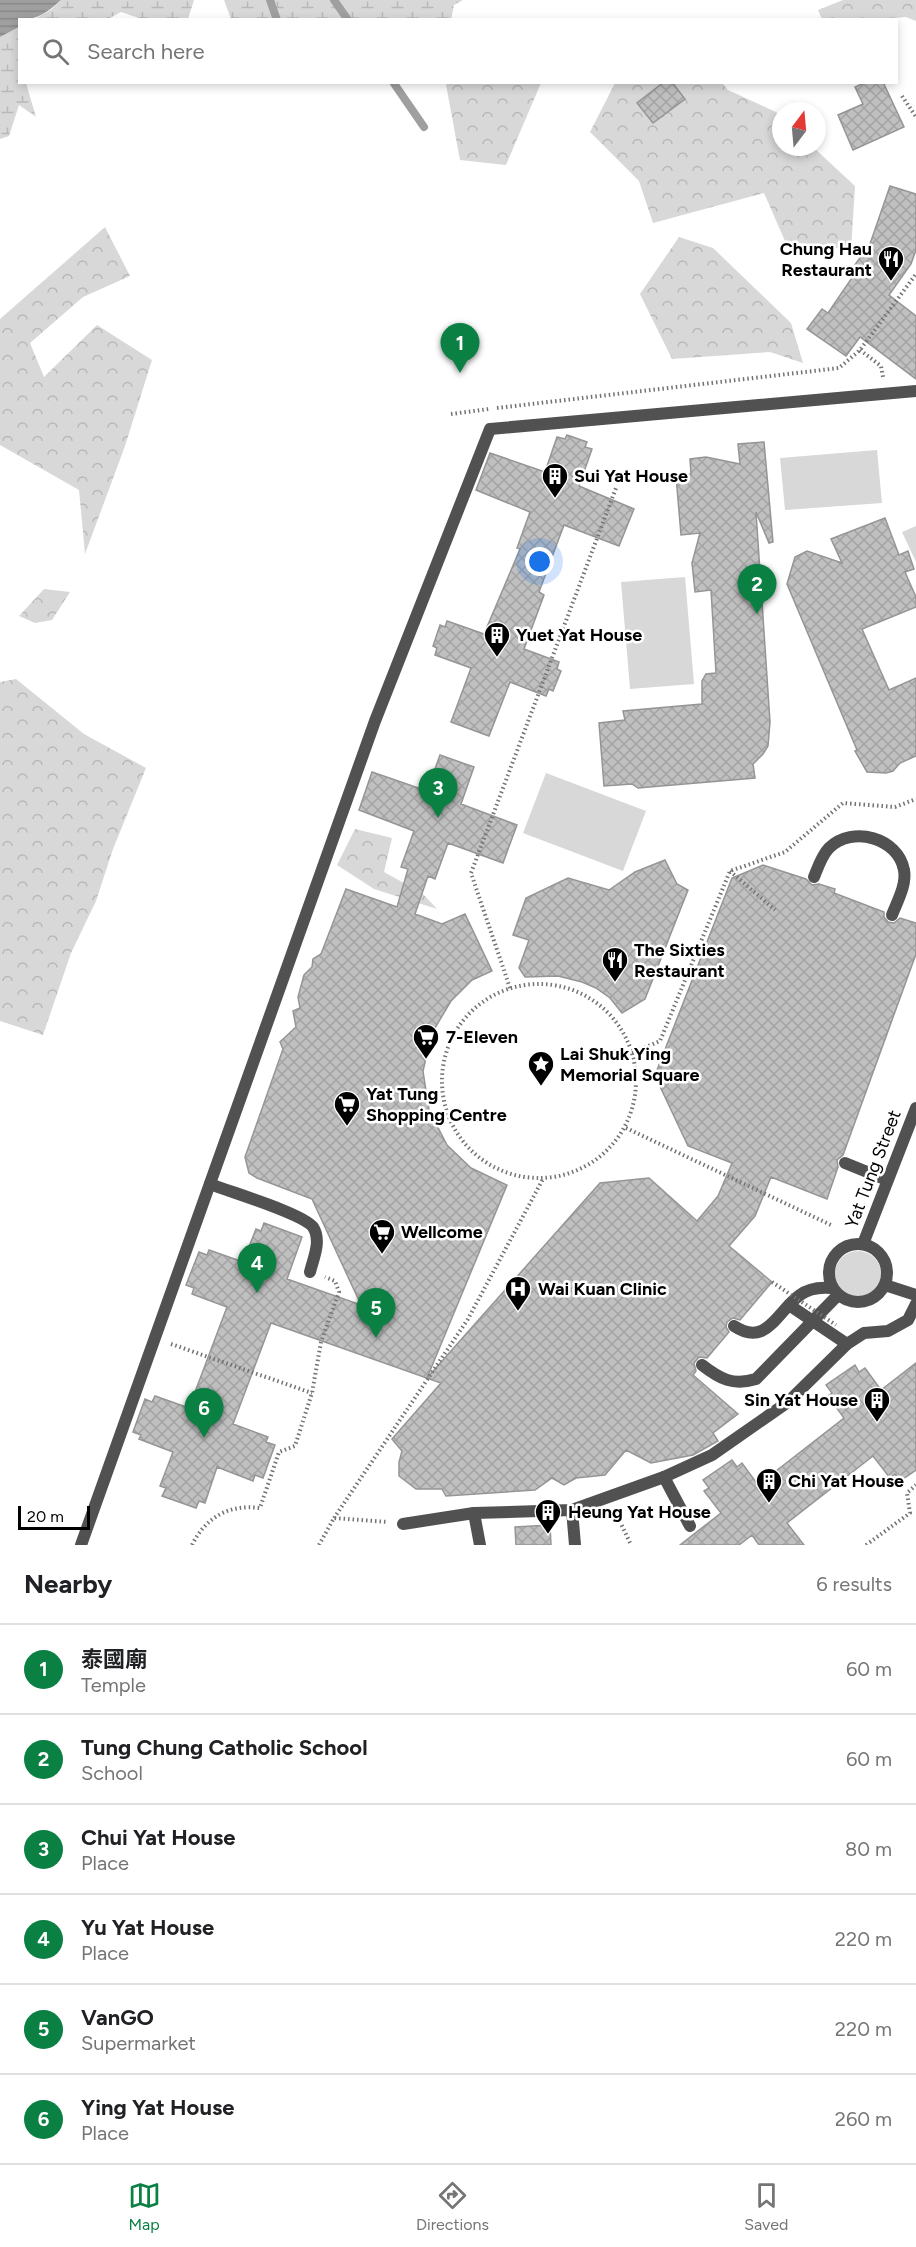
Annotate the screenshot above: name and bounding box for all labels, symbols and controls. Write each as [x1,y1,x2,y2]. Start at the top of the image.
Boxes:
search box [18,18,898,84]
icon: search [39,35,72,68]
text: Search here [87,38,205,65]
north arrow [772,102,826,156]
place label: Chung Hau Restaurant [780,238,872,281]
restaurant icon: Chung Hau Restaurant [876,244,906,282]
pin: 1 [440,324,480,373]
building icon: Sui Yat House [540,461,570,499]
place label: Sui Yat House [574,465,688,487]
your location [525,547,554,576]
pin: 2 [738,564,777,614]
building icon: Yuet Yat House [482,620,512,658]
place label: Yuet Yat House [516,624,642,646]
pin: 3 [418,768,458,818]
place label: The Sixties Restaurant [634,939,725,982]
restaurant icon: The Sixties Restaurant [600,945,630,983]
supermarket icon: 7-Eleven [411,1022,441,1060]
place label: 7-Eleven [446,1026,518,1048]
place label: Lai Shuk Ying Memorial Square [560,1043,700,1086]
place icon: Lai Shuk Ying Memorial Square [526,1049,556,1087]
place label: Yat Tung Shopping Centre [366,1083,507,1126]
supermarket icon: Yat Tung Shopping Centre [332,1089,362,1127]
street label: Yat Tung Street [840,1107,906,1231]
supermarket icon: Wellcome [367,1217,397,1255]
place label: Wellcome [401,1221,483,1243]
pin: 4 [238,1244,276,1293]
hospital icon: Wai Kuan Clinic [503,1274,533,1312]
place label: Wai Kuan Clinic [538,1278,667,1300]
pin: 5 [356,1288,395,1338]
building icon: Sin Yat House [862,1385,892,1423]
pin: 6 [184,1388,224,1438]
place label: Sin Yat House [744,1389,858,1411]
building icon: Chi Yat House [754,1466,784,1504]
place label: Chi Yat House [788,1470,904,1492]
building icon: Heung Yat House [533,1497,563,1535]
place label: Heung Yat House [568,1501,711,1523]
scale bar [18,1503,90,1530]
text: 20 m [27,1507,64,1526]
text: Nearby [24,1568,112,1600]
text: 6 results [816,1572,892,1596]
text: 泰國廟 [81,1646,147,1673]
text: 1 [39,1657,48,1681]
text: 60 m [846,1657,892,1681]
text: Temple [81,1673,146,1697]
text: Tung Chung Catholic School [81,1734,368,1761]
text: 2 [38,1747,49,1771]
text: 60 m [846,1747,892,1771]
text: School [81,1761,143,1785]
text: Chui Yat House [81,1824,235,1851]
text: 3 [38,1837,49,1861]
text: 80 m [845,1837,892,1861]
text: Place [81,1851,129,1875]
text: Yu Yat House [81,1914,214,1941]
text: 4 [37,1927,50,1951]
text: 220 m [835,1927,892,1951]
text: Place [81,1941,129,1965]
text: VanGO [81,2004,154,2031]
text: 5 [38,2017,49,2041]
text: 220 m [835,2017,892,2041]
text: Supermarket [81,2031,196,2055]
text: Ying Yat House [81,2094,234,2121]
text: 6 [38,2107,49,2131]
text: 260 m [835,2107,892,2131]
text: Place [81,2121,129,2145]
tab: Map [128,2179,161,2234]
tab: Directions [416,2179,489,2234]
tab: Saved [744,2179,788,2234]

